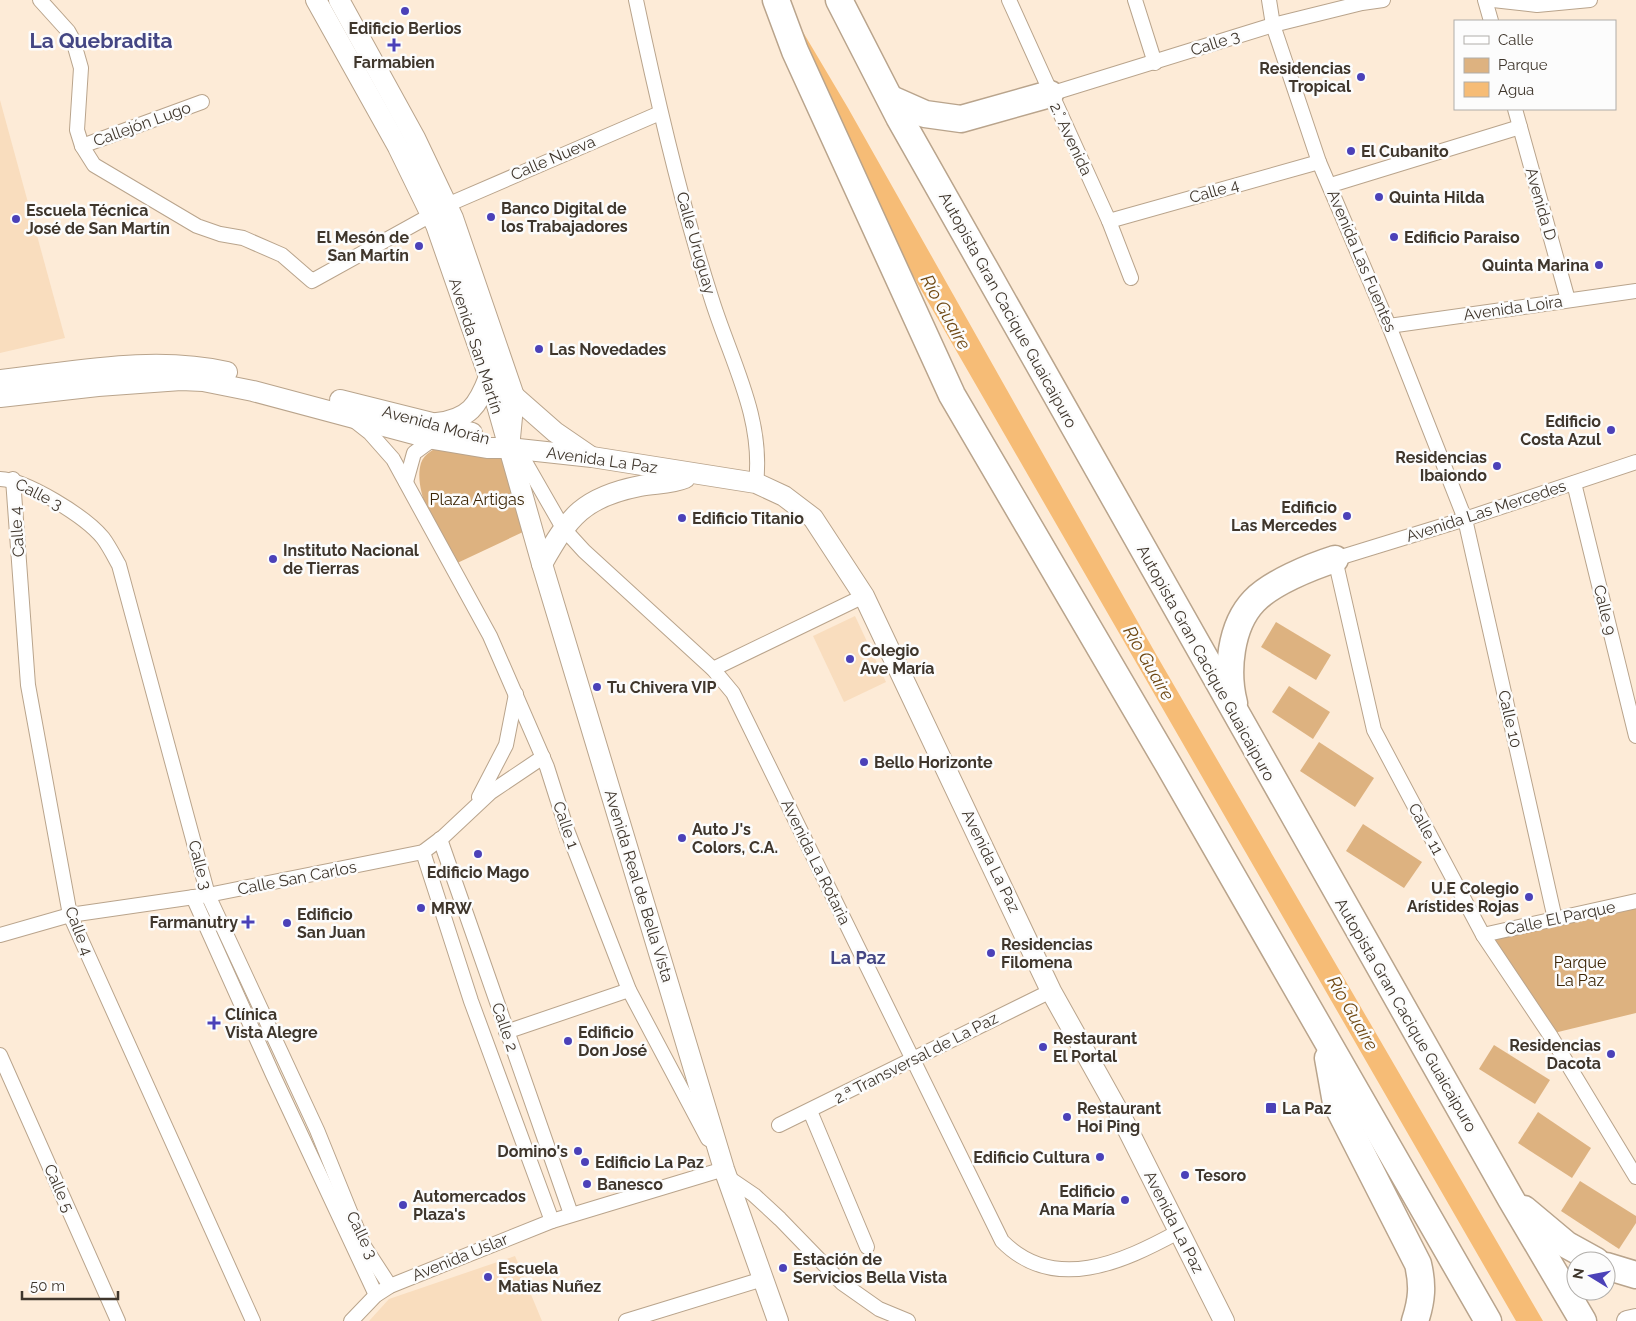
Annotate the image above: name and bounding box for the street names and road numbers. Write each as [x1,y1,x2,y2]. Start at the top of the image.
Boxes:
street label: Calle 3 [1188,26,1242,60]
street label: Callejón Lugo [91,98,193,150]
street label: 2.° Avenida [1046,99,1096,179]
street label: Calle Nueva [508,132,598,184]
street label: Avenida D [1522,165,1560,243]
street label: Calle 4 [1187,175,1241,207]
street label: Avenida Las Fuentes [1323,187,1401,335]
street label: Autopista Gran Cacique Guaicaipuro [935,189,1081,431]
street label: Calle Uruguay [672,190,720,297]
street label: Avenida San Martín [445,276,507,416]
street label: Avenida Loira [1462,292,1564,324]
street label: Avenida Morán [380,402,492,448]
street label: Avenida La Paz [545,443,659,477]
street label: Calle 3 [12,474,66,514]
street label: Avenida Las Mercedes [1404,476,1569,546]
street label: Calle 4 [6,506,28,558]
street label: Autopista Gran Cacique Guaicaipuro [1133,542,1279,784]
street label: Calle 9 [1590,583,1620,637]
street label: Calle 10 [1494,688,1526,750]
street label: Avenida Real de Bella Vista [601,787,677,985]
street label: Avenida La Rotaria [777,796,855,928]
street label: Calle 1 [549,799,583,851]
street label: Calle 11 [1405,800,1448,858]
street label: Avenida La Paz [958,806,1024,916]
street label: Calle 3 [184,838,216,892]
street label: Calle San Carlos [236,857,358,899]
street label: Autopista Gran Cacique Guaicaipuro [1331,895,1481,1135]
street label: Calle El Parque [1503,897,1617,939]
street label: Calle 4 [61,904,97,958]
street label: Calle 2 [488,1000,522,1054]
street label: 2.ª Transversal de La Paz [831,1008,1001,1108]
street label: Calle 5 [40,1161,78,1215]
street label: Avenida La Paz [1140,1168,1208,1276]
street label: Calle 3 [342,1208,382,1262]
street label: Avenida Uslar [409,1229,511,1285]

